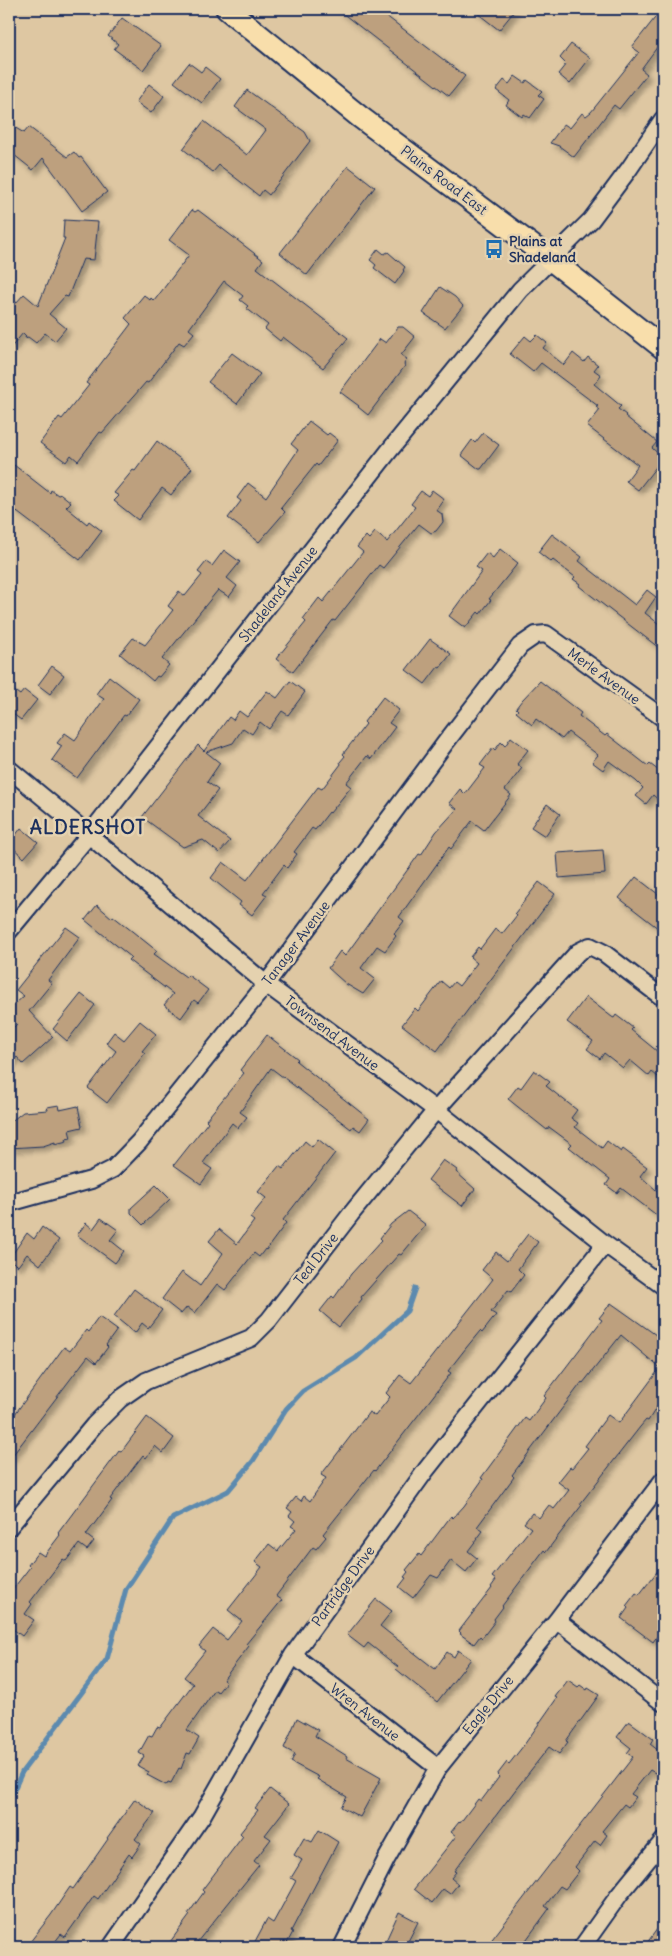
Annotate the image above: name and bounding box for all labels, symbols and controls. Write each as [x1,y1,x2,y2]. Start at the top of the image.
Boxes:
street label: Plains Road East [397,142,491,219]
place label: Plains at Shadeland [509,232,577,266]
bus stop icon: Plains at Shadeland [483,238,505,260]
street label: Shadeland Avenue [235,542,321,646]
street label: Merle Avenue [564,644,644,708]
district label: ALDERSHOT [30,815,146,839]
street label: Tanager Avenue [258,897,334,989]
street label: Townsend Avenue [281,992,383,1074]
street label: Teal Drive [290,1229,342,1289]
street label: Partridge Drive [308,1542,378,1630]
street label: Eagle Drive [459,1672,517,1738]
street label: Wren Avenue [327,1679,403,1745]

